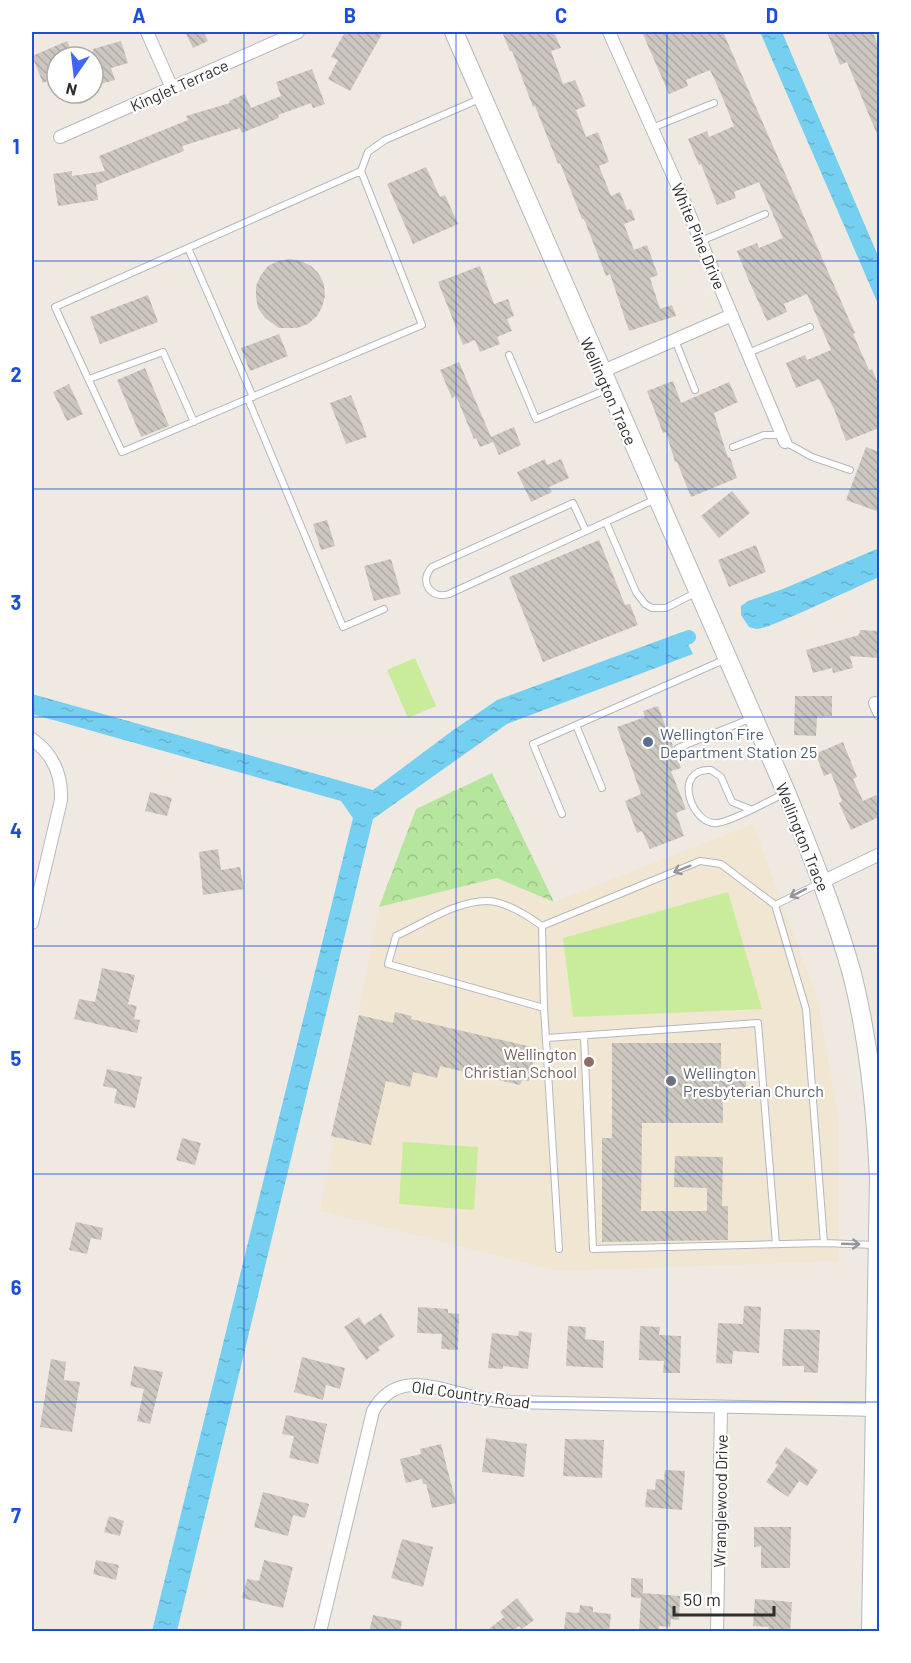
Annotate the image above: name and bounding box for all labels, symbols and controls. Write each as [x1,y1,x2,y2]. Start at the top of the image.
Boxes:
text: A [132,3,146,27]
text: B [344,3,356,27]
text: C [555,3,567,27]
text: D [766,3,778,27]
north arrow [45,45,105,105]
street label: Kinglet Terrace [127,55,231,115]
text: N [64,80,79,101]
text: 1 [12,134,20,158]
street label: White Pine Drive [668,180,730,292]
street label: Wellington Trace [577,334,641,448]
text: 2 [10,362,22,386]
text: 3 [11,590,21,614]
place label: Wellington Fire Department Station 25 [660,724,817,761]
marker: Wellington Fire Department Station 25 [641,735,655,749]
street label: Wellington Trace [773,780,833,894]
text: 4 [10,818,22,842]
one-way arrow [674,864,692,875]
one-way arrow [790,888,808,899]
place label: Wellington Christian School [464,1044,577,1081]
text: 5 [11,1046,22,1070]
marker: Wellington Christian School [582,1055,596,1069]
place label: Wellington Presbyterian Church [683,1063,824,1100]
marker: Wellington Presbyterian Church [664,1074,678,1088]
one-way arrow [841,1238,861,1249]
text: 6 [11,1275,22,1299]
street label: Old Country Road [411,1376,531,1412]
street label: Wranglewood Drive [709,1434,731,1568]
text: 7 [11,1503,21,1527]
scale bar [674,1579,774,1617]
text: 50 m [683,1588,721,1610]

